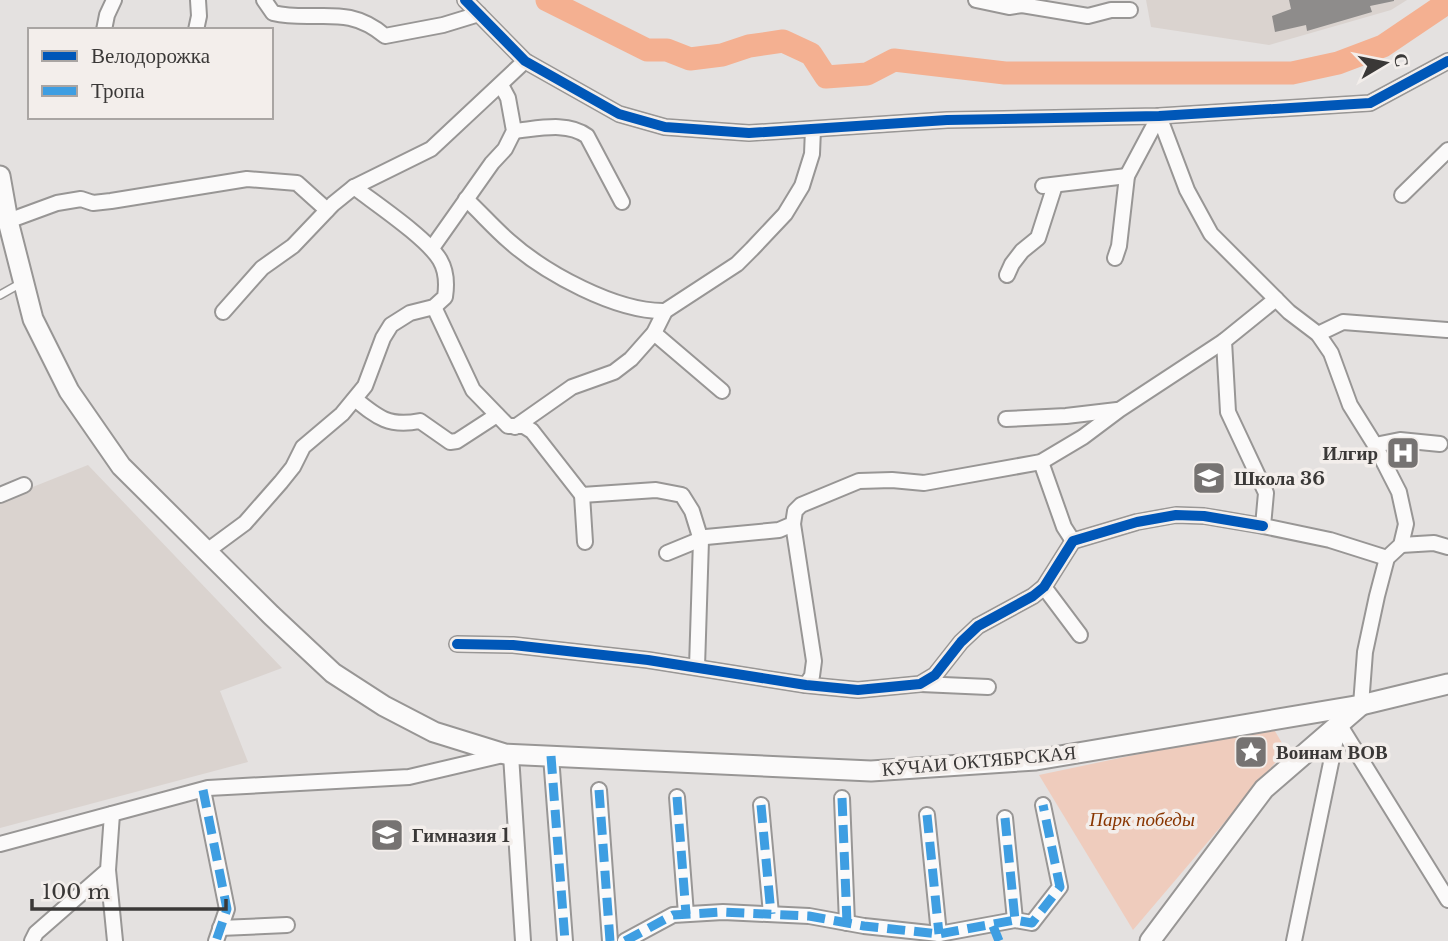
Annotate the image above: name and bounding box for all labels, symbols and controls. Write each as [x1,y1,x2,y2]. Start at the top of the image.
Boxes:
legend [28,28,273,119]
north arrow [1350,28,1420,98]
text: Велодорожка [91,43,211,69]
text: С [1389,51,1414,69]
text: Тропа [91,78,145,104]
hospital icon: Илгир [1384,434,1422,472]
place label: Илгир [1322,442,1378,465]
school or university icon: Школа 36 [1190,459,1228,497]
place label: Школа 36 [1234,467,1325,490]
place icon: Воинам ВОВ [1232,733,1270,771]
street label: КӮЧАИ ОКТЯБРСКАЯ [881,741,1077,781]
place label: Воинам ВОВ [1276,741,1388,764]
park label: Парк победы [1088,808,1195,831]
school or university icon: Гимназия 1 [368,816,406,854]
place label: Гимназия 1 [412,824,510,847]
scale bar [32,867,226,911]
text: 100 m [42,879,110,905]

